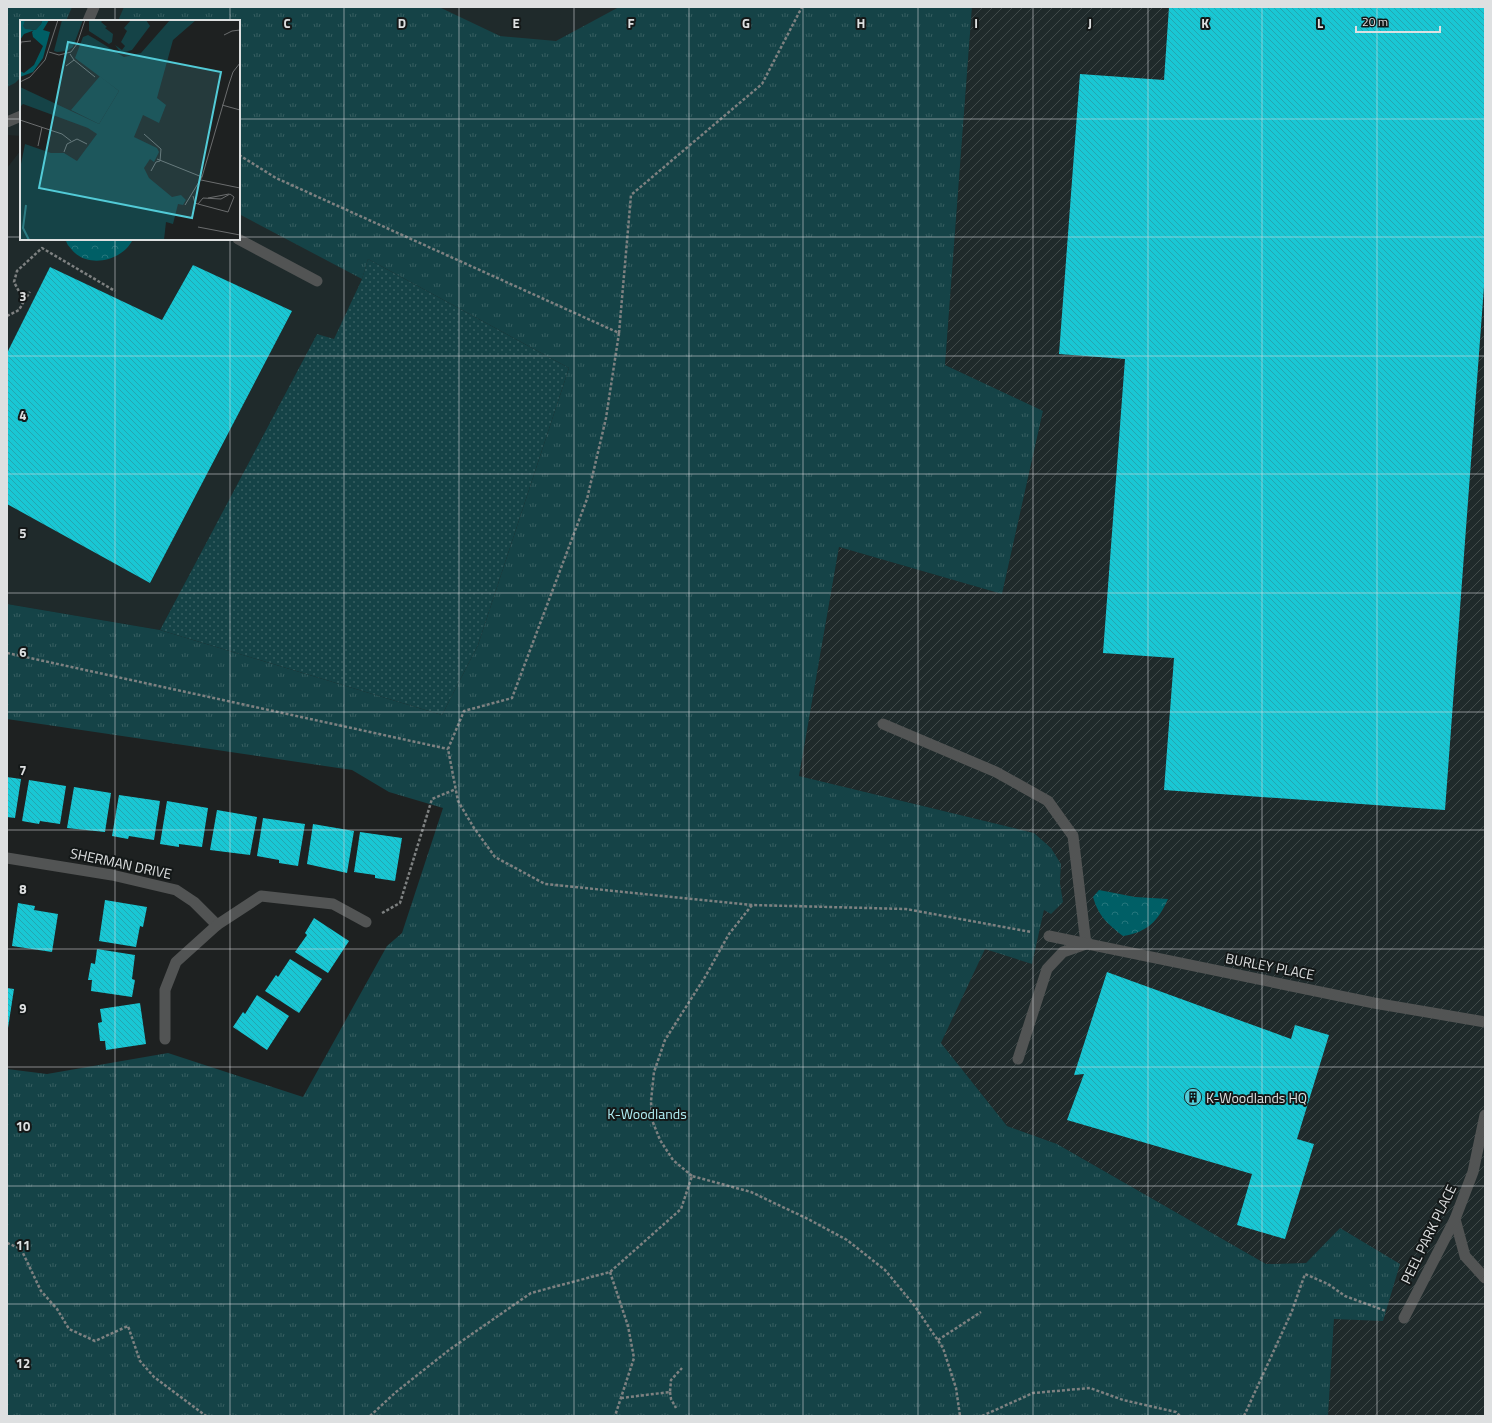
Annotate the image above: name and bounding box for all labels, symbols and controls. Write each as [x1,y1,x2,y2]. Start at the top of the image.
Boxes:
scale bar [1356,8,1440,34]
text: 20 m [1362,12,1388,31]
text: C [283,13,291,33]
text: D [398,13,406,33]
text: E [512,13,520,33]
text: F [628,13,635,33]
text: G [742,13,750,33]
text: H [857,13,865,33]
text: I [974,13,978,33]
text: J [1088,13,1092,33]
text: K [1201,13,1209,33]
text: L [1317,13,1323,33]
inset map [20,20,240,240]
text: 3 [19,286,27,306]
text: 4 [19,405,27,425]
text: 5 [19,523,27,543]
text: 6 [19,642,27,662]
text: 7 [19,760,27,780]
street label: SHERMAN DRIVE [68,842,174,884]
text: 8 [19,879,27,899]
street label: BURLEY PLACE [1224,947,1316,985]
text: 9 [19,998,27,1018]
building icon: K-Woodlands HQ [1183,1087,1203,1107]
place label: K-Woodlands HQ [1206,1087,1307,1108]
park label: K-Woodlands [607,1103,687,1124]
text: 10 [16,1116,30,1136]
street label: PEEL PARK PLACE [1395,1181,1461,1287]
text: 11 [16,1235,30,1255]
text: 12 [16,1353,30,1373]

